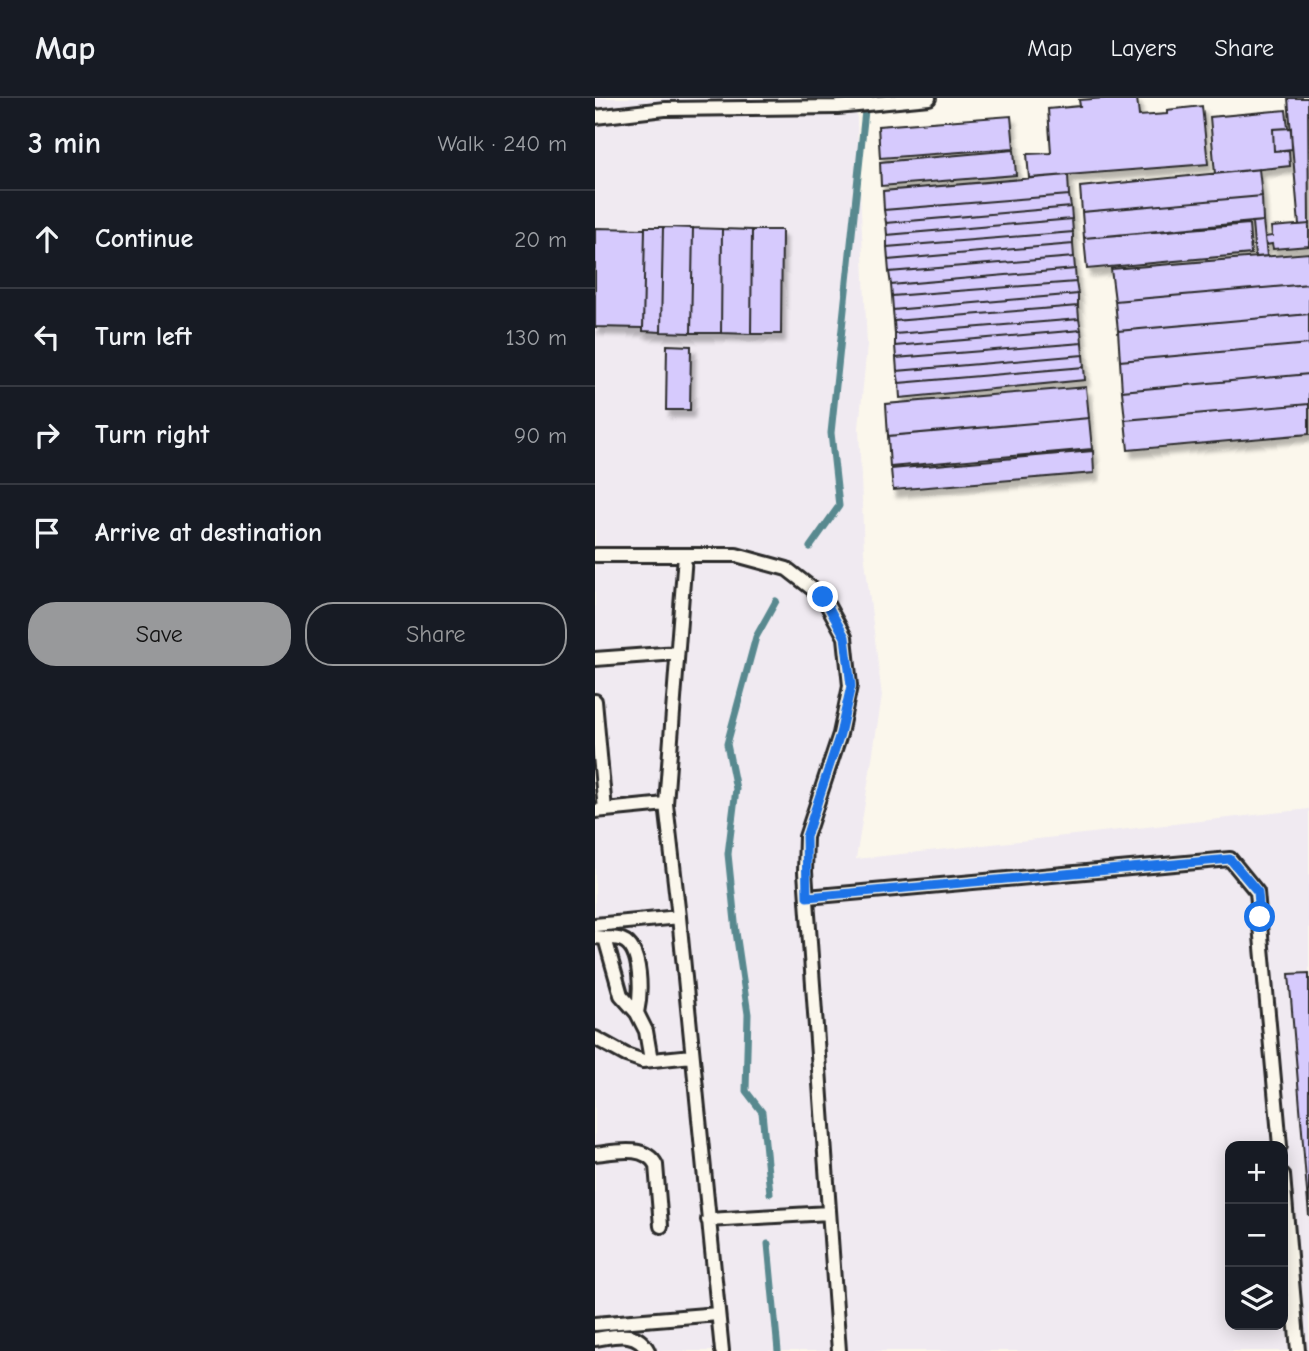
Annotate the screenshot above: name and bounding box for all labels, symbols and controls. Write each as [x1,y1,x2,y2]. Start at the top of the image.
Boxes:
text: Map [35,29,96,67]
text: Map [1027,34,1073,62]
text: Layers [1111,34,1176,62]
text: Share [1214,34,1274,62]
text: 3 min [28,126,101,161]
text: Walk · 240 m [437,130,567,157]
icon: ahead [28,220,66,258]
text: Continue [95,224,193,254]
text: 20 m [514,226,567,253]
icon: left [28,318,66,356]
text: Turn left [95,322,192,352]
text: 130 m [506,324,567,351]
icon: right [28,416,66,454]
text: Turn right [95,420,209,450]
text: 90 m [514,422,567,449]
icon: arrive [28,514,66,552]
text: Arrive at destination [95,518,322,548]
route end [807,581,838,612]
button: Save [28,602,291,666]
button: Share [305,602,567,666]
route start [1244,901,1275,932]
map controls [1225,1141,1288,1330]
button: + [1225,1141,1288,1204]
button: − [1225,1204,1288,1267]
button: layers [1225,1267,1288,1330]

